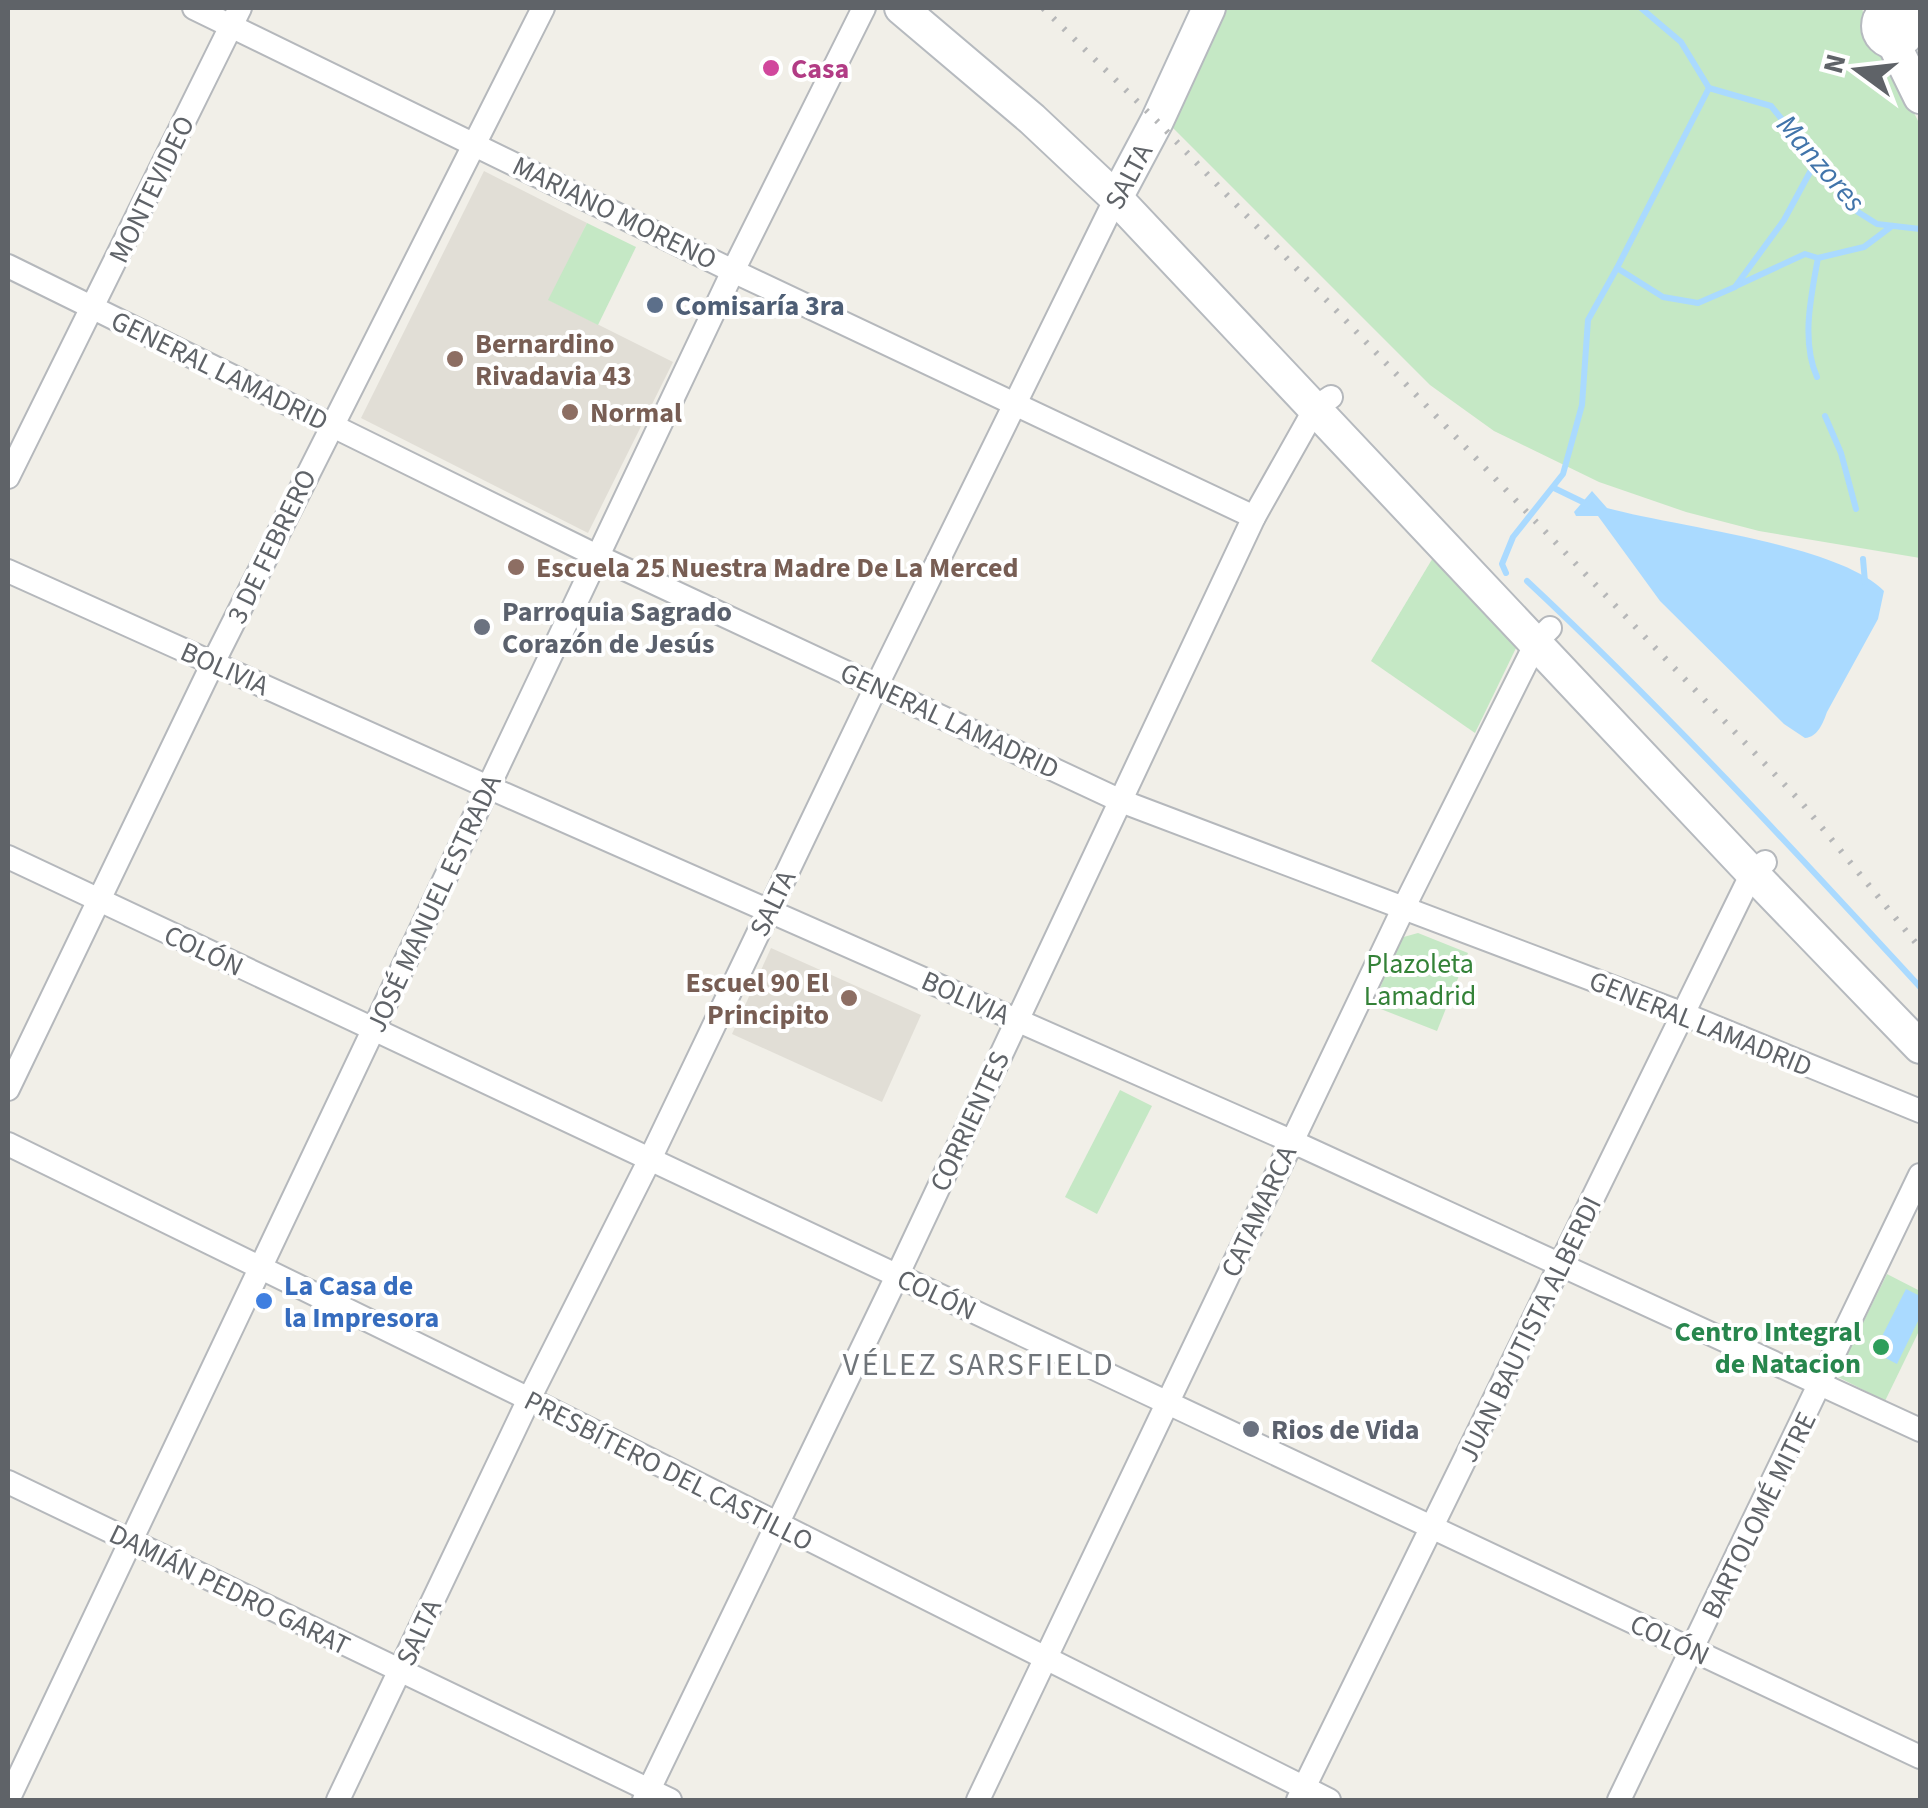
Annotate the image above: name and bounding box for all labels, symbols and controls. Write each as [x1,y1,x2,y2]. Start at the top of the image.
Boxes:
north arrow [1808,20,1908,120]
place label: Casa [791,49,849,89]
text: N [1813,50,1857,78]
marker: Casa [760,57,782,79]
water label: Manzores [1766,105,1875,222]
street label: MONTEVIDEO [99,109,205,270]
street label: SALTA [1095,136,1163,217]
street label: MARIANO MORENO [506,146,723,280]
place label: Comisaría 3ra [675,286,845,326]
marker: Comisaría 3ra [644,294,666,316]
street label: GENERAL LAMADRID [104,301,335,441]
place label: Bernardino Rivadavia 43 [475,324,632,396]
marker: Bernardino Rivadavia 43 [444,348,466,370]
place label: Normal [590,393,682,433]
marker: Normal [559,401,581,423]
street label: 3 DE FEBRERO [217,462,327,630]
place label: Escuela 25 Nuestra Madre De La Merced [536,548,1019,588]
marker: Escuela 25 Nuestra Madre De La Merced [505,556,527,578]
place label: Parroquia Sagrado Corazón de Jesús [502,592,732,664]
marker: Parroquia Sagrado Corazón de Jesús [471,616,493,638]
street label: BOLIVIA [174,632,276,706]
street label: GENERAL LAMADRID [834,653,1066,789]
street label: JOSÉ MANUEL ESTRADA [357,767,512,1039]
street label: SALTA [740,863,806,943]
street label: COLÓN [157,915,250,987]
park label: Plazoleta Lamadrid [1364,944,1476,1016]
street label: BOLIVIA [915,961,1017,1035]
street label: GENERAL LAMADRID [1583,961,1818,1087]
place label: Escuel 90 El Principito [686,963,829,1035]
marker: Escuel 90 El Principito [838,987,860,1009]
street label: CORRIENTES [920,1045,1020,1198]
street label: CATAMARCA [1211,1138,1307,1284]
street label: JUAN BAUTISTA ALBERDI [1448,1190,1612,1469]
street label: COLÓN [890,1259,983,1331]
place label: La Casa de la Impresora [284,1266,439,1338]
marker: La Casa de la Impresora [253,1290,275,1312]
place label: Centro Integral de Natacion [1675,1312,1861,1384]
marker: Centro Integral de Natacion [1870,1336,1892,1358]
district label: VÉLEZ SARSFIELD [843,1342,1115,1388]
street label: PRESBÍTERO DEL CASTILLO [517,1381,820,1561]
street label: BARTOLOMÉ MITRE [1691,1405,1826,1626]
place label: Rios de Vida [1271,1410,1420,1450]
marker: Rios de Vida [1240,1418,1262,1440]
street label: DAMIÁN PEDRO GARAT [102,1514,357,1666]
street label: SALTA [386,1592,452,1672]
street label: COLÓN [1623,1604,1716,1676]

